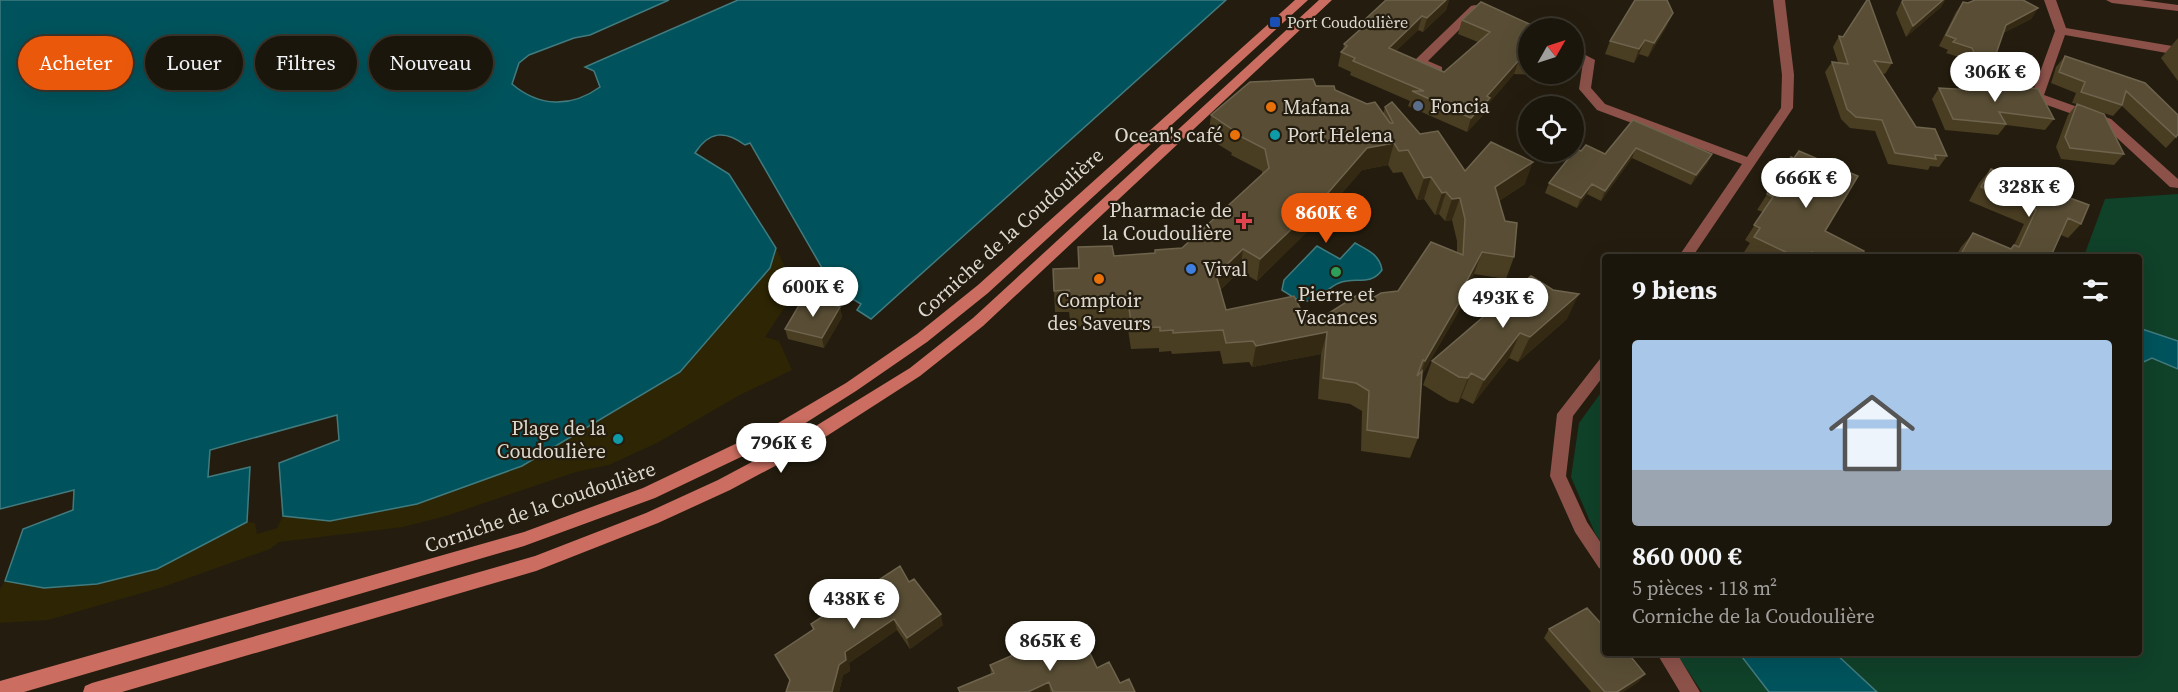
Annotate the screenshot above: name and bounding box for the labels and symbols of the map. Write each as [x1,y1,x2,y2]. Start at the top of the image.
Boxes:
place label: Port Coudoulière [1287,11,1408,33]
marker: Port Coudoulière [1268,15,1282,29]
north arrow [1518,18,1584,84]
pin: 306K € [1946,52,2044,103]
place label: Foncia [1430,92,1491,120]
place label: Mafana [1283,93,1351,121]
marker: Foncia [1411,99,1425,113]
marker: Mafana [1264,100,1278,114]
place label: Ocean's café [1115,121,1223,149]
place label: Port Helena [1287,121,1394,149]
marker: Ocean's café [1228,128,1242,142]
marker: Port Helena [1268,128,1282,142]
street label: Corniche de la Coudoulière [910,141,1110,325]
pin: 666K € [1757,158,1855,209]
pin: 328K € [1980,167,2078,218]
pin: 860K € [1277,193,1375,244]
place label: Pharmacie de la Coudoulière [1102,196,1232,247]
marker: Pharmacie de la Coudoulière [1237,214,1251,228]
place label: Vival [1203,255,1248,283]
marker: Vival [1184,262,1198,276]
marker: Pierre et Vacances [1329,265,1343,279]
pin: 600K € [764,267,862,318]
marker: Comptoir des Saveurs [1092,272,1106,286]
pin: 493K € [1454,278,1552,329]
place label: Pierre et Vacances [1295,280,1377,331]
place label: Comptoir des Saveurs [1047,286,1151,337]
place label: Plage de la Coudoulière [497,414,607,465]
pin: 796K € [732,423,830,474]
marker: Plage de la Coudoulière [611,432,625,446]
street label: Corniche de la Coudoulière [421,454,659,560]
pin: 438K € [805,579,903,630]
pin: 865K € [1001,621,1099,672]

